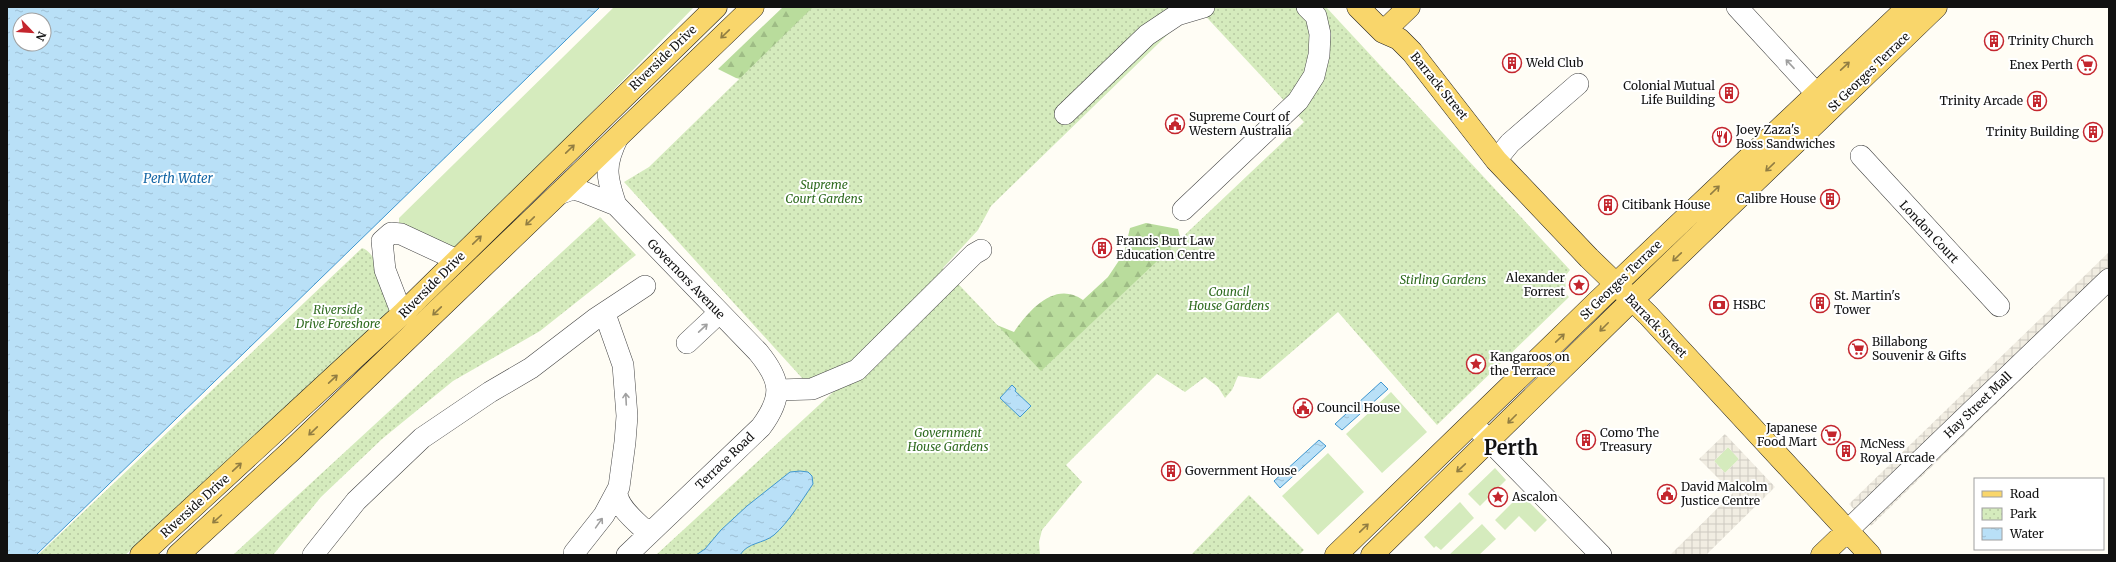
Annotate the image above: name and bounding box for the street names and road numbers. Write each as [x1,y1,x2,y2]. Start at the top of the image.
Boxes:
street label: Riverside Drive [626,22,699,93]
street label: St Georges Terrace [1825,29,1913,115]
street label: Barrack Street [1408,49,1471,123]
street label: London Court [1897,197,1962,266]
street label: Governors Avenue [644,236,728,322]
street label: St Georges Terrace [1577,237,1665,323]
street label: Riverside Drive [395,248,468,321]
street label: Barrack Street [1622,291,1691,361]
street label: Hay Street Mall [1941,368,2015,441]
street label: Terrace Road [692,429,757,492]
street label: Riverside Drive [157,471,232,540]

